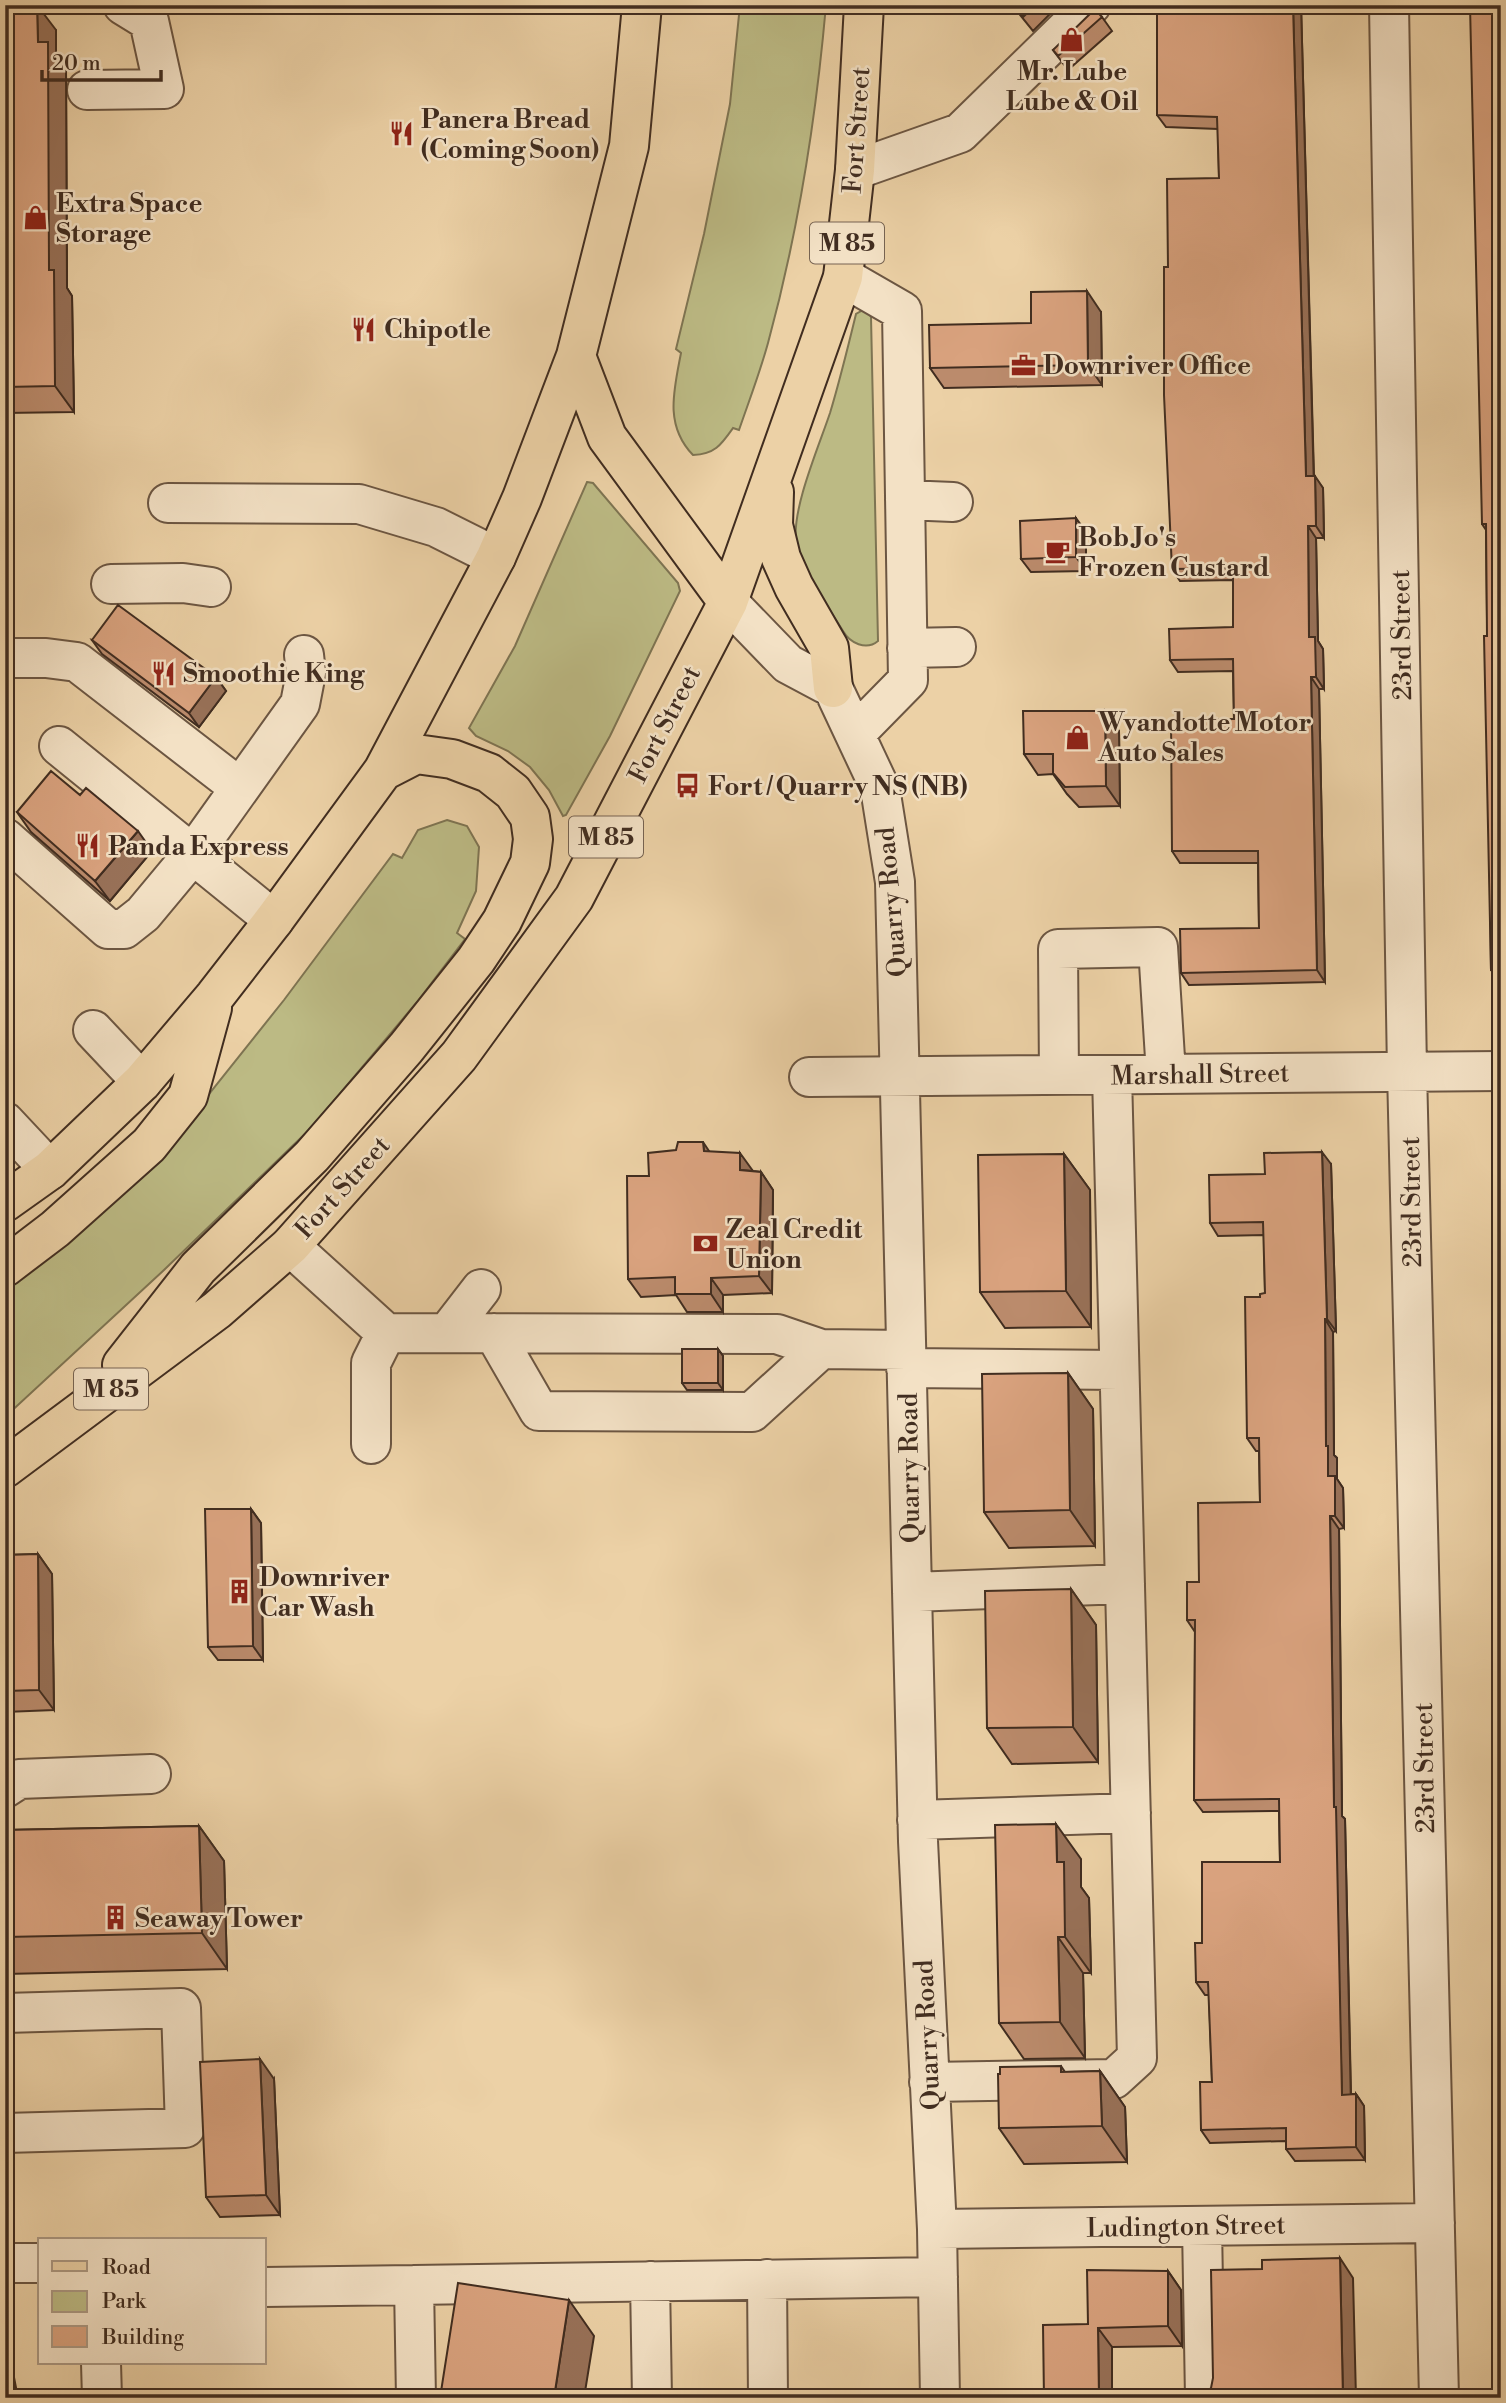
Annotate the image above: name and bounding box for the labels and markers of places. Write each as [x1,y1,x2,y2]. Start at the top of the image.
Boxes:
shop icon: Mr. Lube Lube & Oil [1058,25,1086,53]
place label: Mr. Lube Lube & Oil [1006,56,1139,118]
place label: Panera Bread (Coming Soon) [421,104,599,166]
restaurant icon: Panera Bread (Coming Soon) [387,120,415,148]
place label: Extra Space Storage [56,188,202,250]
shop icon: Extra Space Storage [22,204,50,232]
place label: Chipotle [384,314,491,346]
restaurant icon: Chipotle [350,315,378,343]
place label: Downriver Office [1043,350,1251,382]
office icon: Downriver Office [1009,351,1037,379]
place label: Bob Jo's Frozen Custard [1078,522,1269,584]
cafe icon: Bob Jo's Frozen Custard [1044,538,1072,566]
place label: Smoothie King [183,658,366,690]
restaurant icon: Smoothie King [149,659,177,687]
place label: Wyandotte Motor Auto Sales [1097,707,1312,769]
shop icon: Wyandotte Motor Auto Sales [1064,723,1092,751]
place label: Fort / Quarry NS (NB) [708,771,968,803]
bus stop icon: Fort / Quarry NS (NB) [674,772,702,800]
place label: Panda Express [108,831,289,863]
restaurant icon: Panda Express [74,832,102,860]
place label: Zeal Credit Union [726,1214,863,1276]
bank icon: Zeal Credit Union [692,1230,720,1258]
place label: Downriver Car Wash [259,1562,390,1624]
building icon: Downriver Car Wash [225,1578,253,1606]
place label: Seaway Tower [135,1903,303,1935]
building icon: Seaway Tower [101,1904,129,1932]

